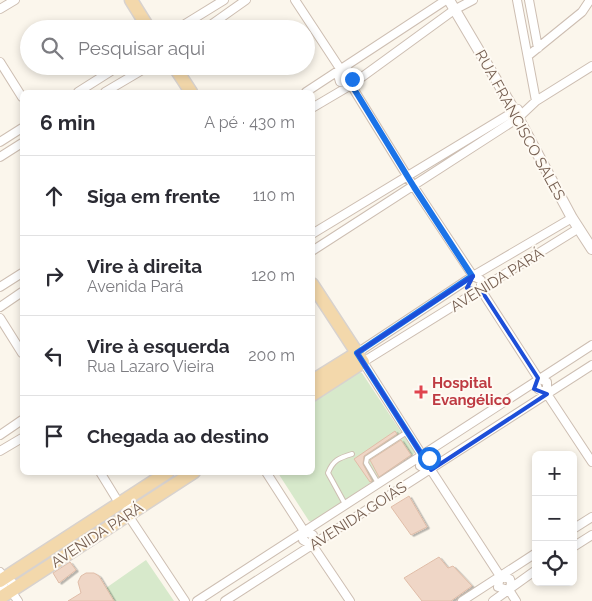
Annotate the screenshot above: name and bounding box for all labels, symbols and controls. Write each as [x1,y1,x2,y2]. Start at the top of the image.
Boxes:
search box [20,20,315,75]
icon: search [38,34,66,62]
text: Pesquisar aqui [78,37,205,59]
street label: RUA FRANCISCO SALES [471,47,569,203]
route end [341,68,364,91]
text: 6 min [40,110,95,135]
text: A pé · 430 m [204,113,295,132]
icon: ahead [40,182,68,210]
text: Siga em frente [87,185,220,207]
text: 110 m [253,186,295,205]
street label: AVENIDA PARÁ [447,244,547,316]
text: Vire à direita [87,255,202,277]
icon: right [40,262,68,290]
text: 120 m [251,266,295,285]
text: Avenida Pará [87,277,183,296]
text: Vire à esquerda [87,335,230,357]
icon: left [40,342,68,370]
text: 200 m [248,346,295,365]
text: Rua Lazaro Vieira [87,357,214,376]
place label: Hospital Evangélico [432,374,511,409]
marker: Hospital Evangélico [414,385,428,399]
icon: arrive [40,422,68,450]
text: Chegada ao destino [87,425,269,447]
route start [418,447,441,470]
map controls [532,451,577,586]
button: + [532,451,577,496]
street label: AVENIDA GOIÁS [306,478,410,554]
button: − [532,496,577,541]
street label: AVENIDA PARÁ [47,498,147,572]
button: locate [532,541,577,586]

